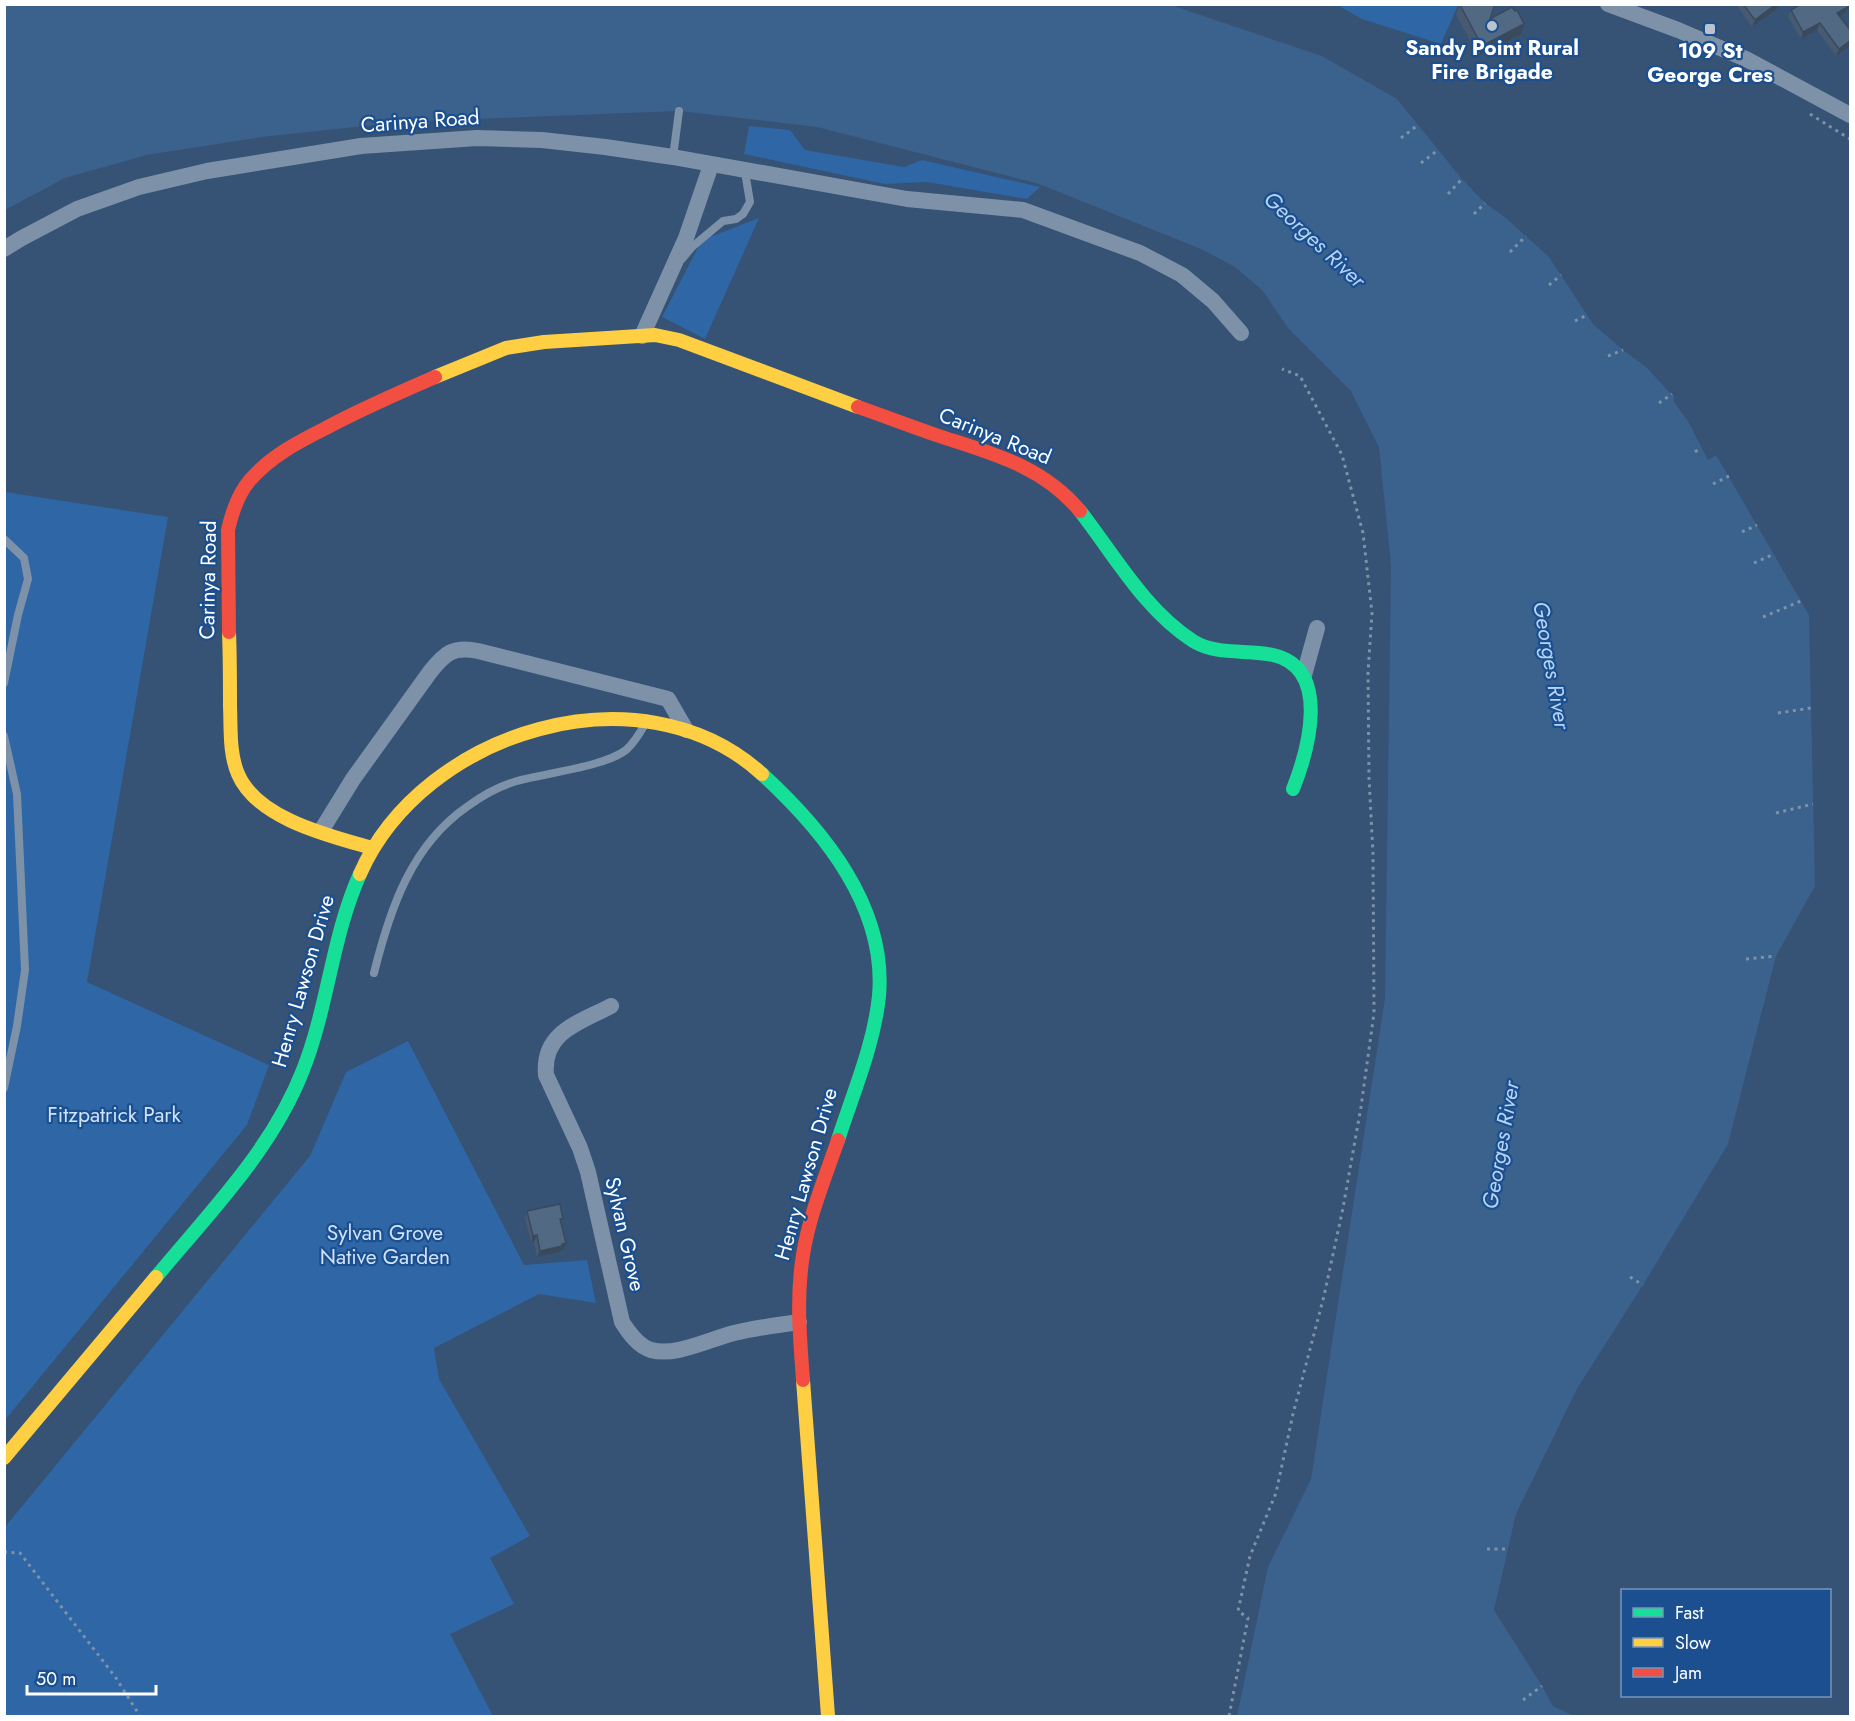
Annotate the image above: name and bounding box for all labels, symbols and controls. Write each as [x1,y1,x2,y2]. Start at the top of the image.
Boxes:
marker: Sandy Point Rural Fire Brigade [1485,19,1499,33]
marker: 109 St George Cres [1703,22,1717,36]
place label: Sandy Point Rural Fire Brigade [1405,33,1579,87]
place label: 109 St George Cres [1647,36,1773,90]
street label: Carinya Road [360,102,480,140]
water label: Georges River [1257,183,1374,296]
street label: Carinya Road [934,400,1056,472]
street label: Carinya Road [192,520,224,640]
water label: Georges River [1525,598,1579,733]
street label: Henry Lawson Drive [264,891,342,1071]
water label: Georges River [1473,1077,1527,1212]
street label: Henry Lawson Drive [767,1084,845,1264]
park label: Fitzpatrick Park [47,1100,181,1130]
street label: Sylvan Grove [597,1174,653,1294]
park label: Sylvan Grove Native Garden [320,1218,450,1272]
legend [1621,1589,1831,1697]
text: Fast [1675,1600,1704,1626]
text: Slow [1675,1630,1712,1656]
scale bar [27,1658,156,1696]
text: Jam [1673,1660,1702,1686]
text: 50 m [36,1666,76,1692]

